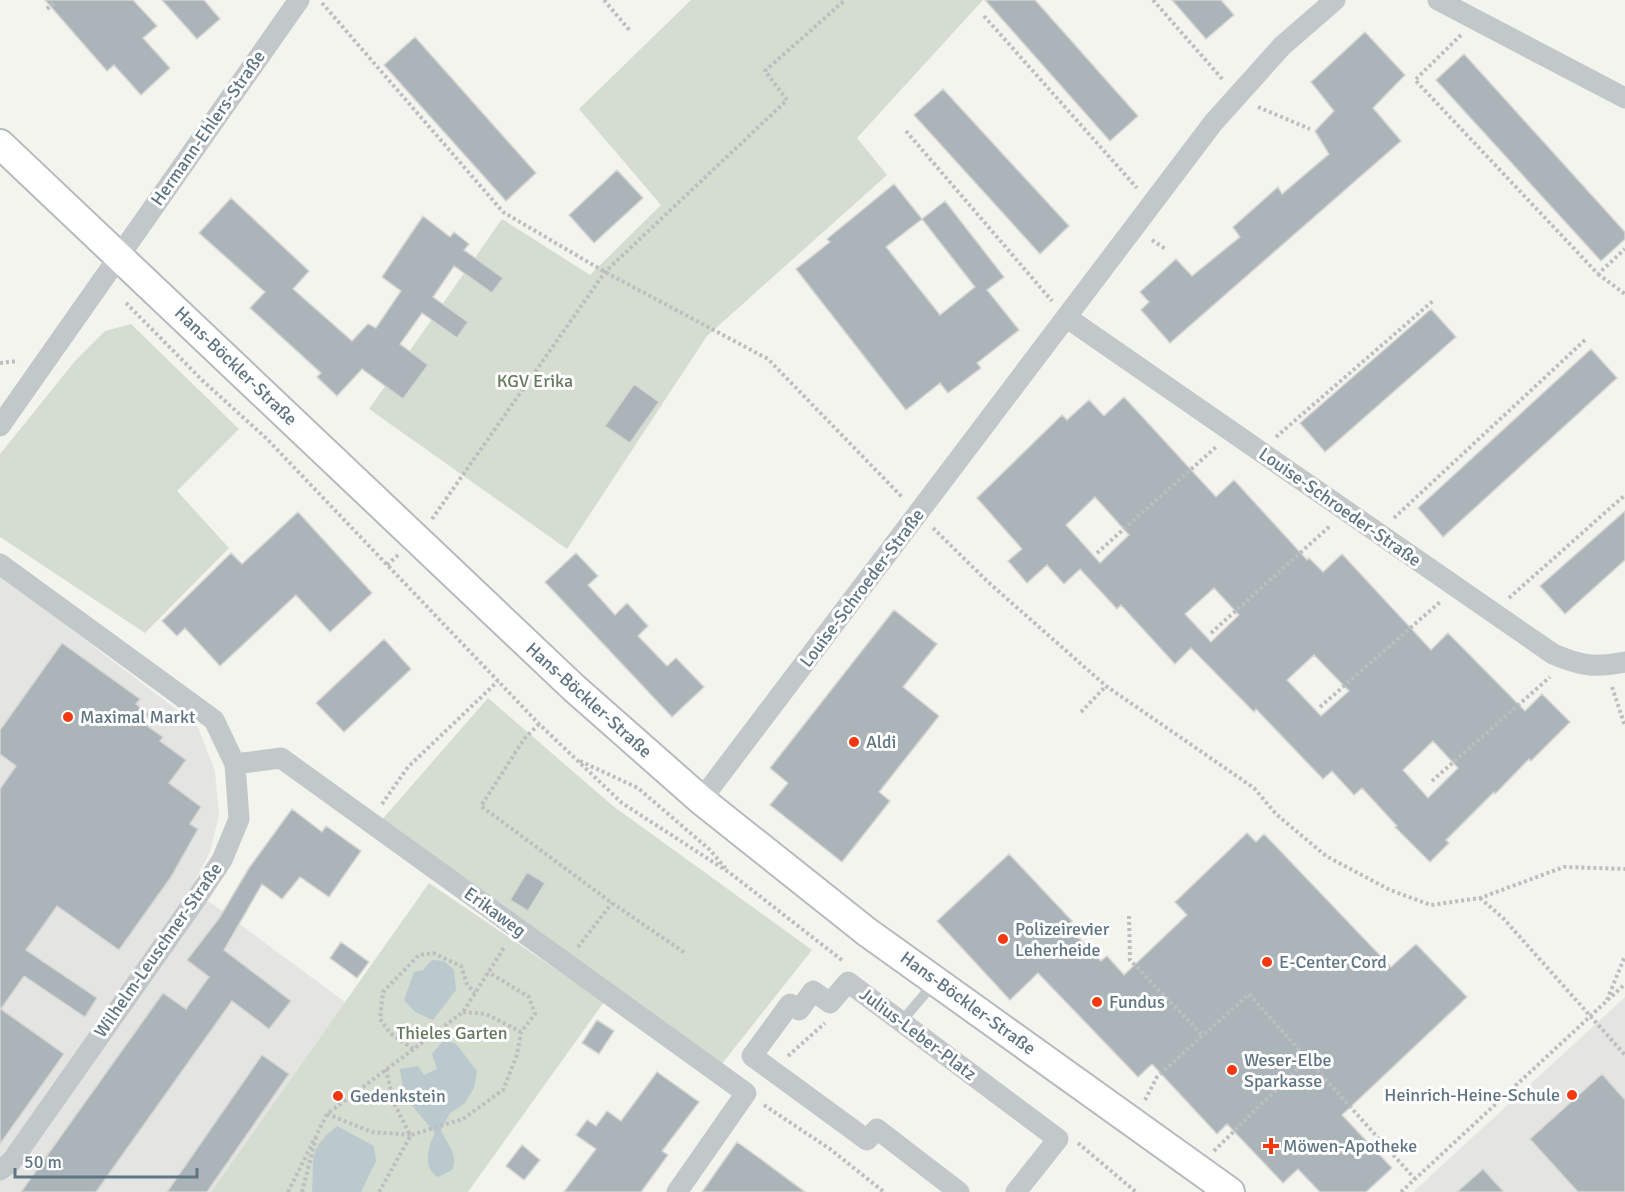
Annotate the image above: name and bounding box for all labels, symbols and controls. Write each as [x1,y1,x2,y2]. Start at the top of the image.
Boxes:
street label: Hermann-Ehlers-Straße [146,46,270,210]
street label: Hans-Böckler-Straße [170,302,302,430]
park label: KGV Erika [497,370,573,392]
street label: Louise-Schroeder-Straße [1255,443,1425,571]
street label: Louise-Schroeder-Straße [795,504,929,672]
street label: Hans-Böckler-Straße [521,638,657,762]
place label: Maximal Markt [80,706,195,728]
marker: Maximal Markt [61,710,75,724]
place label: Aldi [866,731,896,753]
marker: Aldi [847,735,861,749]
street label: Wilhelm-Leuschner-Straße [89,858,227,1042]
street label: Erikaweg [460,882,530,942]
place label: Polizeirevier Leherheide [1015,918,1110,961]
marker: Polizeirevier Leherheide [996,932,1010,946]
street label: Hans-Böckler-Straße [896,946,1040,1060]
place label: E-Center Cord [1279,951,1387,973]
marker: E-Center Cord [1260,955,1274,969]
street label: Julius-Leber-Platz [855,983,981,1085]
place label: Fundus [1109,991,1165,1013]
marker: Fundus [1090,995,1104,1009]
park label: Thieles Garten [396,1022,508,1044]
place label: Weser-Elbe Sparkasse [1244,1049,1331,1092]
marker: Weser-Elbe Sparkasse [1225,1063,1239,1077]
place label: Heinrich-Heine-Schule [1384,1084,1560,1106]
place label: Gedenkstein [350,1085,446,1107]
marker: Heinrich-Heine-Schule [1565,1088,1579,1102]
marker: Gedenkstein [331,1089,345,1103]
place label: Möwen-Apotheke [1283,1135,1417,1157]
marker: Möwen-Apotheke [1264,1139,1278,1153]
scale bar [15,1141,196,1179]
text: 50 m [24,1151,62,1173]

